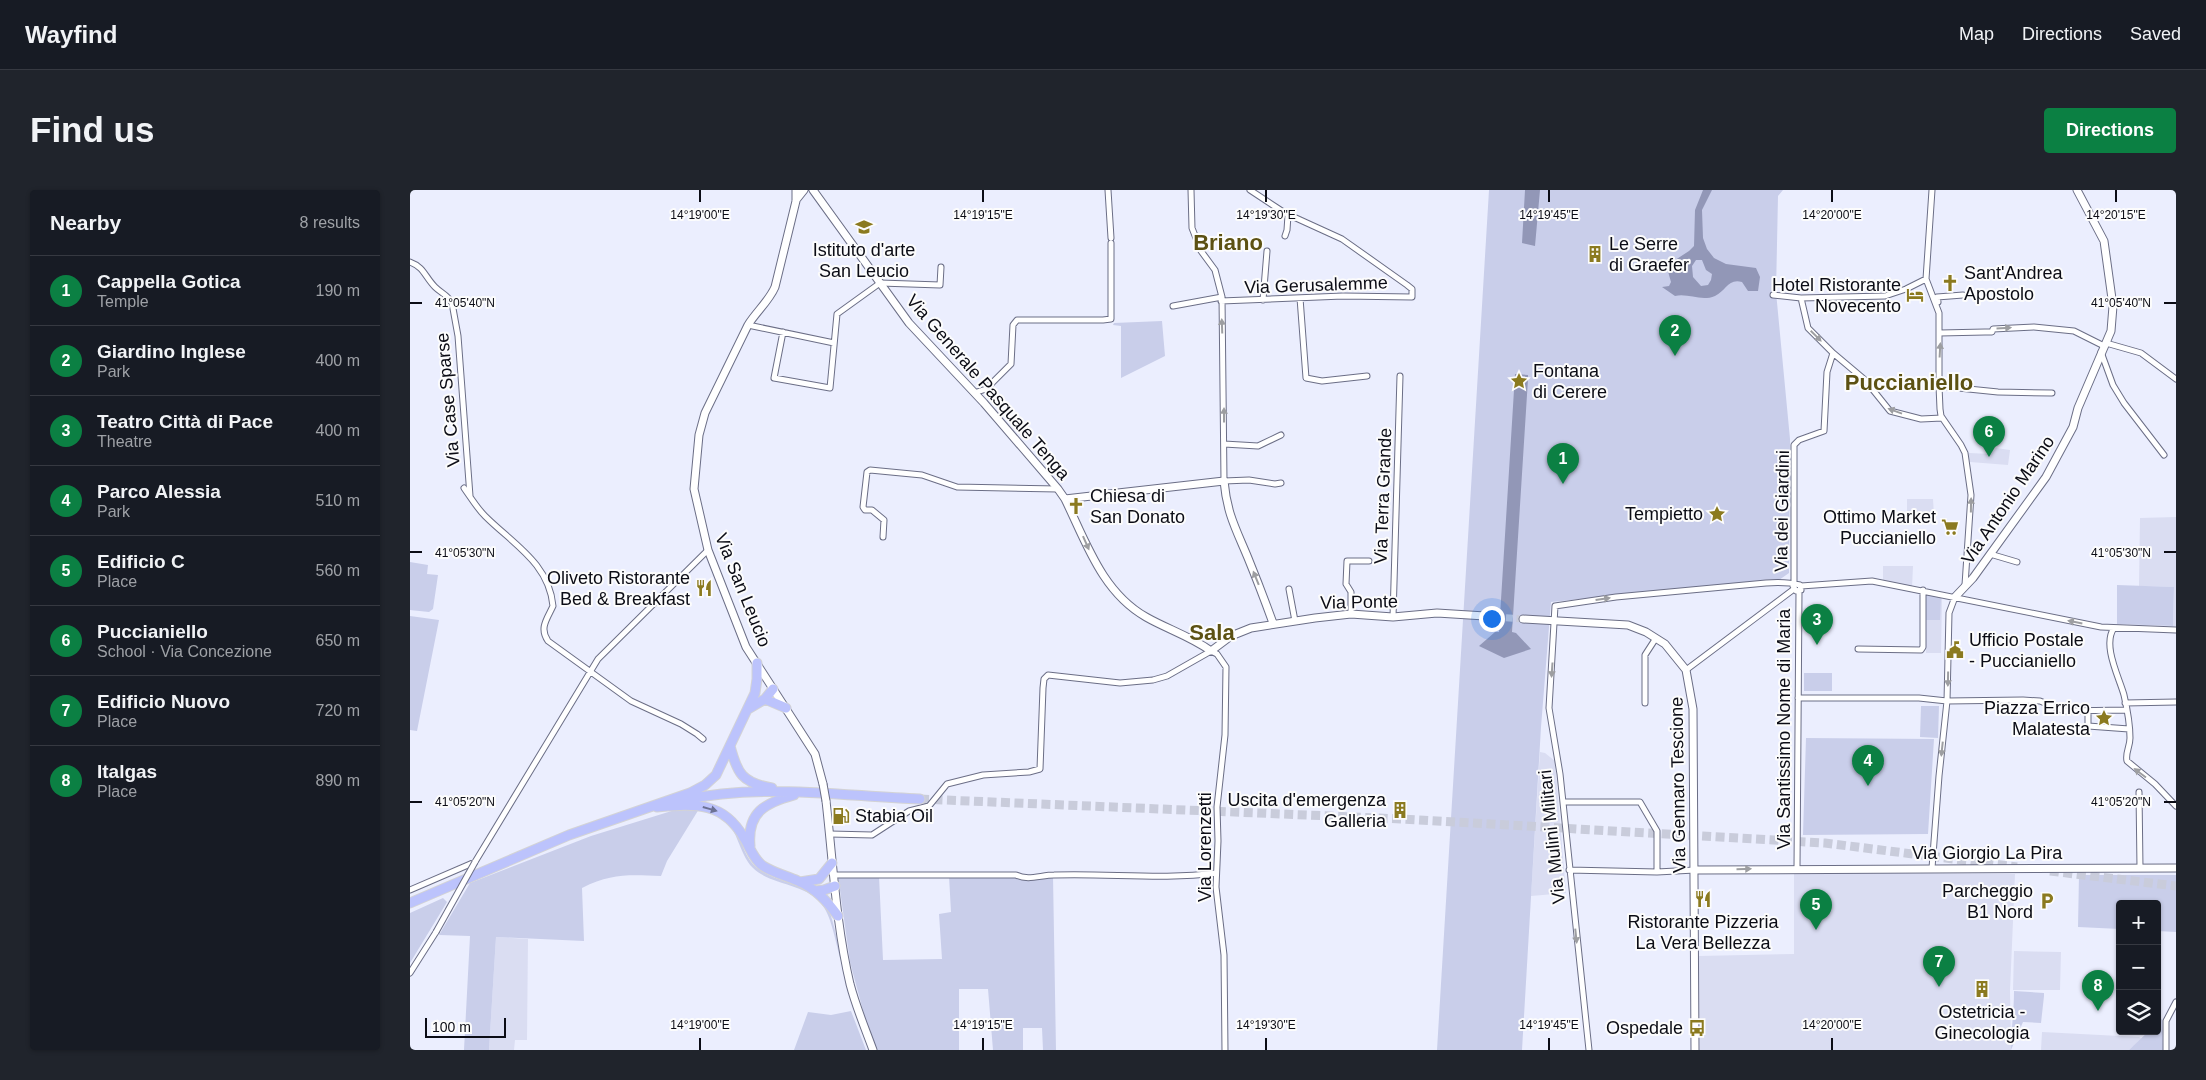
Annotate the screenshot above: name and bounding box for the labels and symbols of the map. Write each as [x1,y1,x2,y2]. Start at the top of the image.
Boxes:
text: 14°19'00"E [670,208,730,222]
text: 14°19'15"E [953,208,1013,222]
text: 14°19'30"E [1236,208,1296,222]
text: 14°19'45"E [1519,208,1579,222]
text: 14°20'00"E [1802,208,1862,222]
text: 14°20'15"E [2086,208,2146,222]
school or university icon: Istituto d'arte San Leucio [854,217,874,237]
district label: Briano [1193,230,1263,255]
place label: Le Serre di Graefer [1609,234,1689,275]
place label: Istituto d'arte San Leucio [813,240,915,281]
building icon: Le Serre di Graefer [1585,244,1605,264]
place label: Sant'Andrea Apostolo [1964,263,2063,304]
street label: Via Gerusalemme [1244,272,1388,298]
church icon: Sant'Andrea Apostolo [1940,273,1960,293]
place label: Hotel Ristorante Novecento [1772,275,1901,316]
hotel icon: Hotel Ristorante Novecento [1905,285,1925,305]
street label: Via Generale Pasquale Tenga [902,290,1074,484]
text: 41°05'40"N [435,296,495,310]
text: 41°05'40"N [2091,296,2151,310]
pin: 2 [1659,315,1691,356]
one-way arrow [1218,318,1226,334]
one-way arrow [1997,324,2013,332]
one-way arrow [1810,330,1822,342]
street label: Via Case Sparse [432,332,464,468]
one-way arrow [1936,342,1944,358]
place label: Fontana di Cerere [1533,361,1607,402]
district label: Puccianiello [1845,370,1973,395]
place icon: Fontana di Cerere [1509,371,1529,391]
one-way arrow [1220,407,1228,423]
one-way arrow [1887,407,1902,415]
pin: 6 [1973,416,2005,457]
street label: Via Terra Grande [1371,427,1395,565]
street label: Via Antonio Marino [1958,432,2058,568]
pin: 1 [1547,443,1579,484]
street label: Via dei Giardini [1771,450,1793,572]
place label: Chiesa di San Donato [1090,486,1185,527]
church icon: Chiesa di San Donato [1066,496,1086,516]
one-way arrow [1967,497,1975,513]
place label: Tempietto [1625,504,1703,524]
place icon: Tempietto [1707,504,1727,524]
place label: Ottimo Market Puccianiello [1823,507,1936,548]
supermarket icon: Ottimo Market Puccianiello [1940,517,1960,537]
street label: Via San Leucio [711,530,775,650]
one-way arrow [1082,536,1090,550]
text: 41°05'30"N [435,546,495,560]
text: 41°05'30"N [2091,546,2151,560]
place label: Oliveto Ristorante Bed & Breakfast [547,568,690,609]
one-way arrow [1251,571,1259,585]
restaurant icon: Oliveto Ristorante Bed & Breakfast [694,578,714,598]
street label: Via Ponte [1320,591,1398,613]
one-way arrow [1596,594,1612,602]
pin: 3 [1801,604,1833,645]
your location [1479,606,1505,632]
street label: Via Santissimo Nome di Maria [1774,608,1794,849]
one-way arrow [2067,617,2083,625]
district label: Sala [1189,620,1235,645]
place label: Ufficio Postale - Puccianiello [1969,630,2084,671]
public building icon: Ufficio Postale - Puccianiello [1945,640,1965,660]
one-way arrow [1547,663,1555,679]
one-way arrow [1943,671,1951,687]
street label: Via Gennaro Tescione [1666,697,1690,873]
place label: Piazza Errico Malatesta [1984,698,2091,739]
place icon: Piazza Errico Malatesta [2094,708,2114,728]
one-way arrow [1938,742,1946,758]
pin: 4 [1852,745,1884,786]
one-way arrow [2134,767,2147,778]
street label: Via Mulini Militari [1535,769,1569,905]
place label: Uscita d'emergenza Galleria [1227,790,1387,831]
street label: Via Lorenzetti [1195,792,1215,902]
text: 41°05'20"N [435,795,495,809]
text: 41°05'20"N [2091,795,2151,809]
building icon: Uscita d'emergenza Galleria [1390,800,1410,820]
one-way arrow [703,805,718,813]
fuel station icon: Stabia Oil [831,806,851,826]
place label: Stabia Oil [855,806,933,826]
street label: Via Giorgio La Pira [1912,843,2063,863]
one-way arrow [1736,865,1752,873]
place label: Parcheggio B1 Nord [1942,881,2033,922]
restaurant icon: Ristorante Pizzeria La Vera Bellezza [1693,889,1713,909]
pin: 5 [1800,889,1832,930]
parking icon: Parcheggio B1 Nord [2037,891,2057,911]
place label: Ristorante Pizzeria La Vera Bellezza [1627,912,1780,953]
one-way arrow [1572,928,1580,944]
pin: 7 [1923,946,1955,987]
pin: 8 [2082,970,2114,1011]
building icon: Ostetricia - Ginecologia [1972,979,1992,999]
place label: Ostetricia - Ginecologia [1934,1002,2031,1043]
scale bar [425,1015,506,1038]
text: 14°19'00"E [670,1018,730,1032]
text: 14°19'15"E [953,1018,1013,1032]
text: 14°19'30"E [1236,1018,1296,1032]
text: 14°19'45"E [1519,1018,1579,1032]
place label: Ospedale [1606,1018,1683,1038]
bus stop icon: Ospedale [1687,1018,1707,1038]
text: 14°20'00"E [1802,1018,1862,1032]

